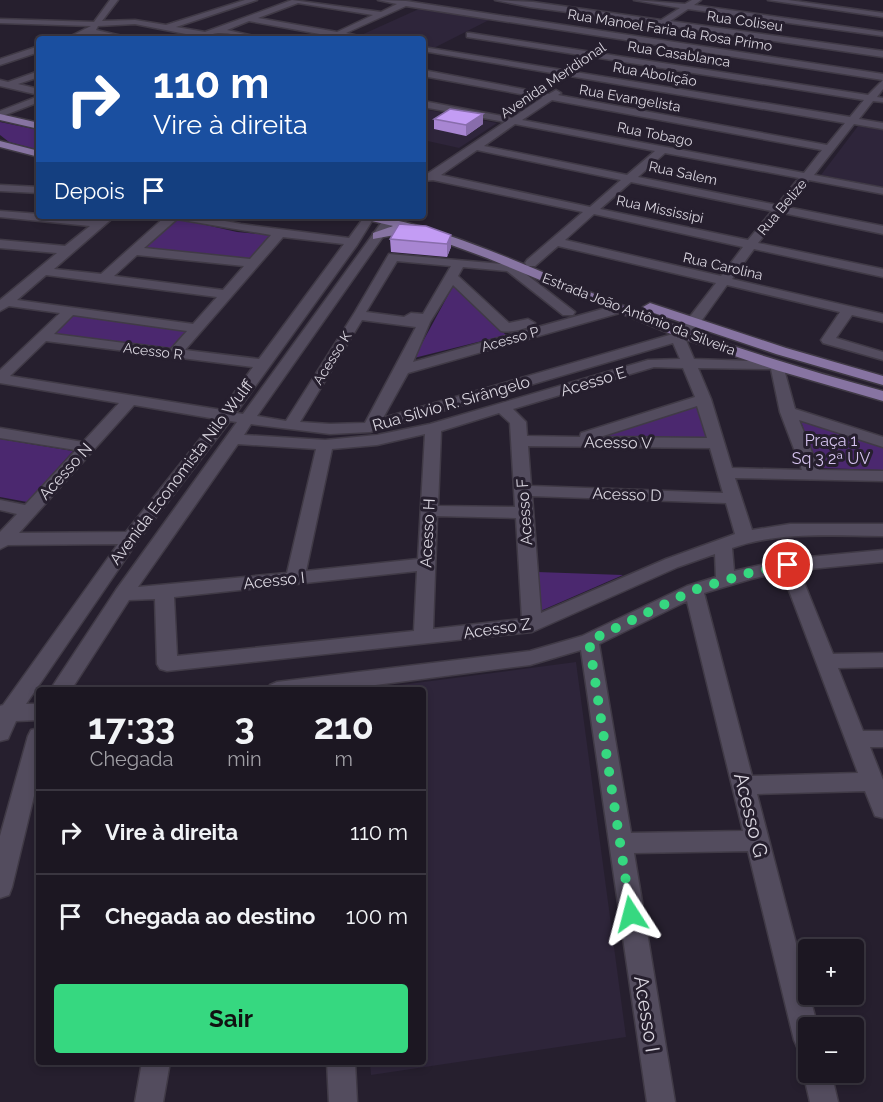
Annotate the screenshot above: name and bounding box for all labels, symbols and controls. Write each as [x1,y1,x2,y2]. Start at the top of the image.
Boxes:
street label: Rua Manoel Faria da Rosa Primo [566,6,774,54]
street label: Rua Coliseu [706,8,784,34]
street label: Rua Casablanca [627,38,731,70]
street label: Avenida Meridional [497,39,609,121]
text: 110 m [153,59,269,108]
street label: Rua Abolição [612,59,698,89]
icon: right [54,60,132,138]
street label: Rua Evangelista [578,81,682,115]
text: Vire à direita [153,109,308,140]
street label: Rua Tobago [616,119,694,149]
street label: Rua Salem [647,158,719,188]
icon: arrive [137,174,170,207]
street label: Rua Belize [754,176,810,238]
text: Depois [54,178,125,204]
street label: Rua Mississipi [615,192,705,226]
street label: Rua Carolina [682,249,764,283]
street label: Estrada João Antônio da Silveira [540,270,738,358]
street label: Acesso P [479,323,541,355]
street label: Acesso K [309,329,355,387]
street label: Acesso R [122,339,184,363]
street label: Acesso E [558,362,628,400]
street label: Rua Sílvio R. Sirângelo [370,372,532,435]
street label: Avenida Economista Nilo Wulff [106,376,258,569]
park label: Praça 1 Sq 3 2ª UV [792,431,870,468]
street label: Acesso V [584,432,652,453]
street label: Acesso N [35,439,96,504]
street label: Acesso F [513,478,536,546]
street label: Acesso D [592,484,662,505]
street label: Acesso H [416,498,439,568]
pin [762,539,813,590]
icon: arrive [771,548,804,581]
street label: Acesso I [242,568,306,593]
street label: Acesso Z [462,614,532,643]
text: 17:33 [88,705,175,747]
text: 3 [234,705,254,747]
text: 210 [314,705,374,747]
text: Chegada [90,747,173,771]
text: min [227,747,262,771]
text: m [335,747,353,771]
street label: Acesso G [729,770,773,860]
icon: right [54,816,87,849]
text: Vire à direita [105,819,238,845]
text: 110 m [350,819,408,845]
position arrow [599,882,663,946]
icon: arrive [54,900,87,933]
text: Chegada ao destino [105,903,315,929]
text: 100 m [346,903,408,929]
map controls [798,939,864,1083]
button: + [798,939,864,1005]
street label: Acesso I [629,974,665,1054]
button: Sair [54,984,408,1053]
button: − [798,1017,864,1083]

